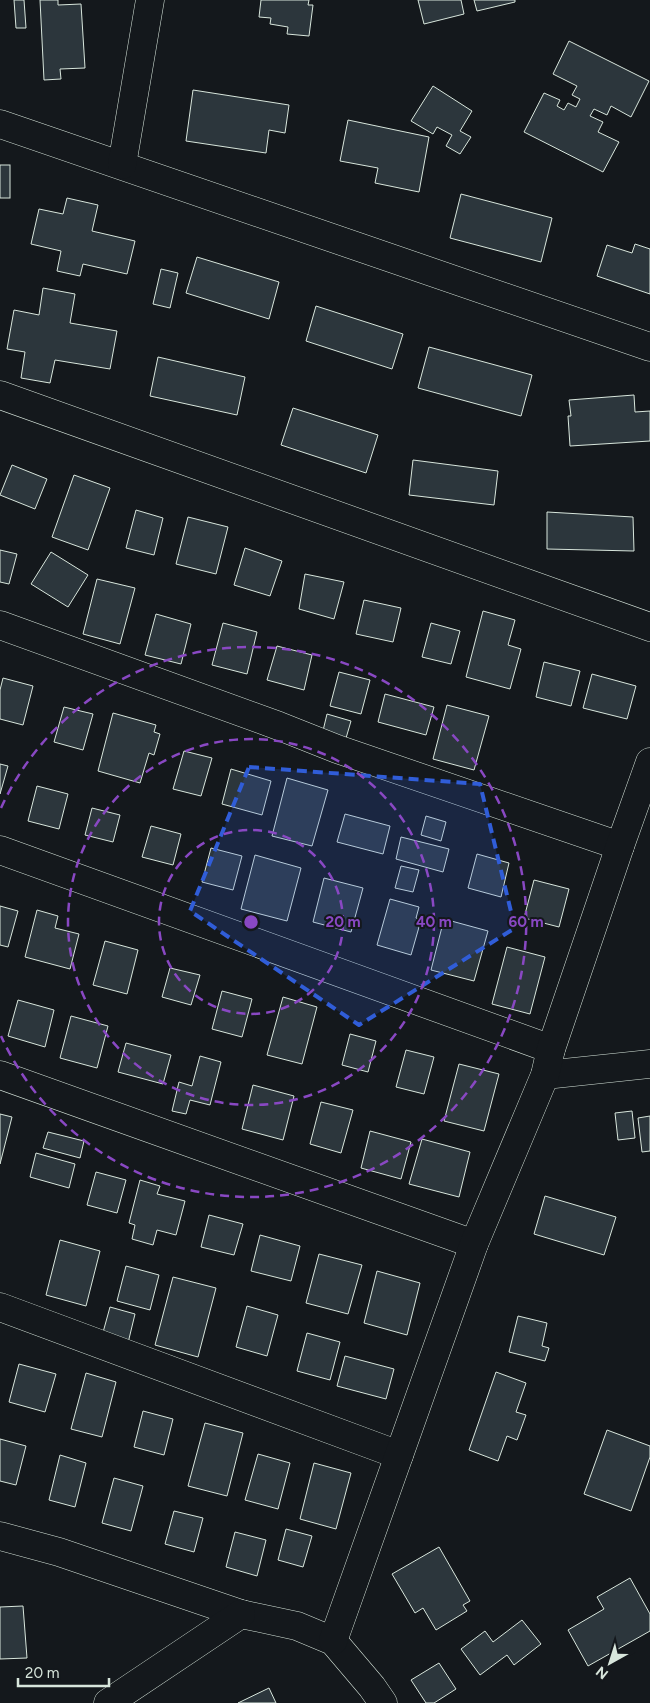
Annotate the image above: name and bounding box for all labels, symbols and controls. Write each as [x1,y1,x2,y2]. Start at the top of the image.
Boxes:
centre of rings [242,913,260,931]
text: 20 m [325,913,361,931]
text: 40 m [416,913,452,931]
text: 60 m [508,913,544,931]
north arrow [585,1638,635,1688]
scale bar [18,1656,109,1688]
text: N [593,1663,612,1683]
text: 20 m [25,1664,59,1682]

